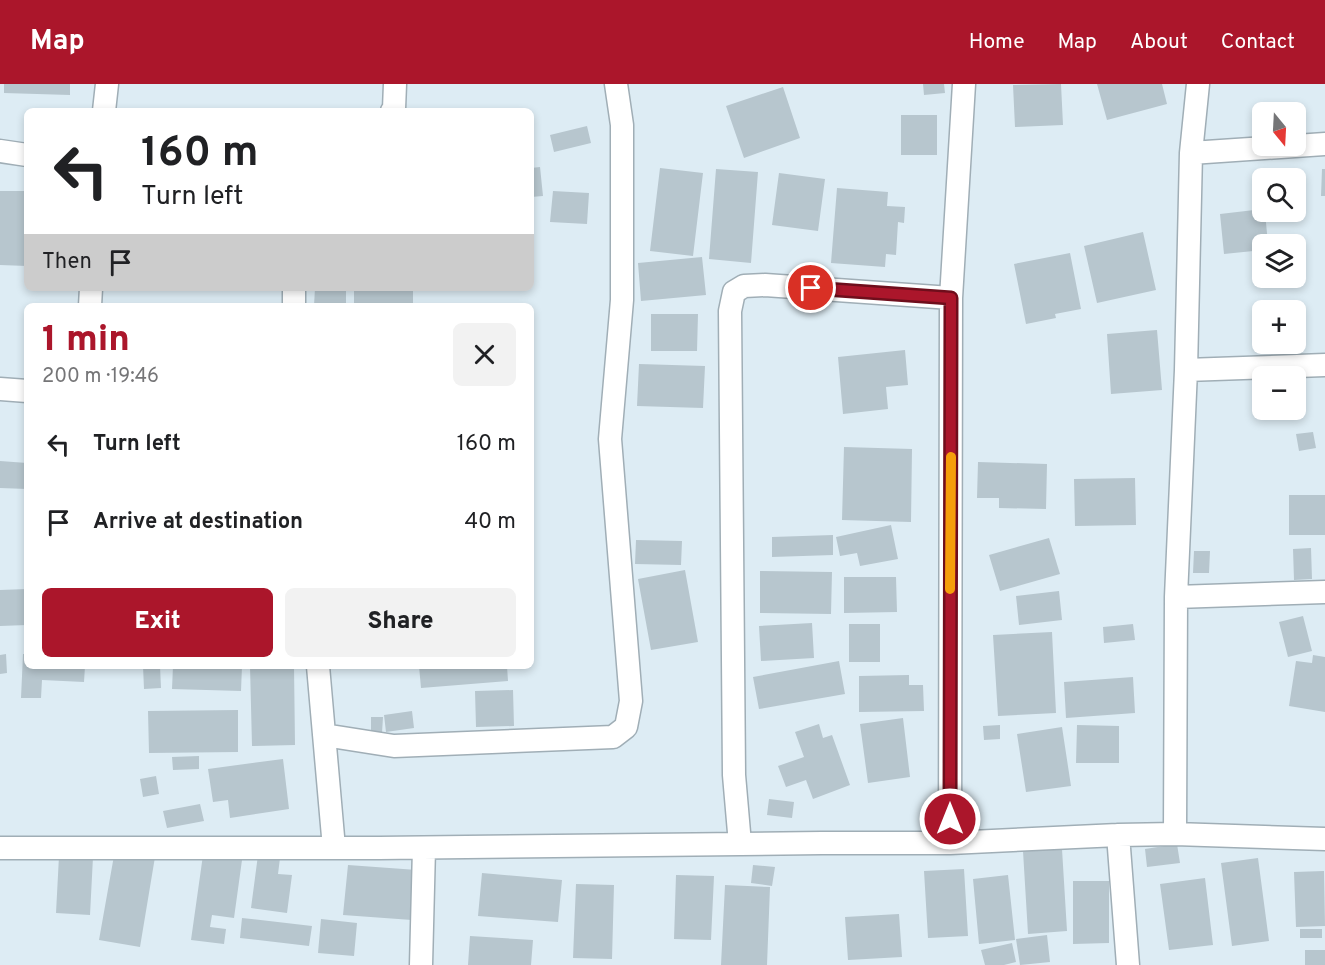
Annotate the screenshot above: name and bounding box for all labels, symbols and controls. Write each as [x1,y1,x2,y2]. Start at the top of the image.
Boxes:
text: Map [30,24,85,60]
text: Home [969,29,1025,56]
text: Map [1058,29,1097,56]
text: About [1130,29,1188,56]
text: Contact [1221,29,1295,56]
north arrow [1252,102,1306,156]
map controls [1252,102,1306,420]
text: 160 m [141,128,259,181]
icon: left [42,132,120,210]
button: search [1252,168,1306,222]
text: Turn left [141,180,243,214]
button: layers [1252,234,1306,288]
icon: arrive [104,246,137,279]
text: Then [42,249,92,276]
pin [785,262,836,313]
icon: arrive [794,271,827,304]
button: + [1252,300,1306,354]
text: 1 min [42,318,130,364]
button: close [453,323,516,386]
text: 200 m · 19:46 [42,364,159,390]
button: − [1252,366,1306,420]
icon: left [42,428,75,461]
text: Turn left [93,431,181,458]
text: 160 m [457,431,516,458]
icon: arrive [42,506,75,539]
text: Arrive at destination [93,509,303,536]
text: 40 m [464,509,516,536]
button: Exit [42,588,273,657]
button: Share [285,588,516,657]
position arrow [918,787,982,851]

